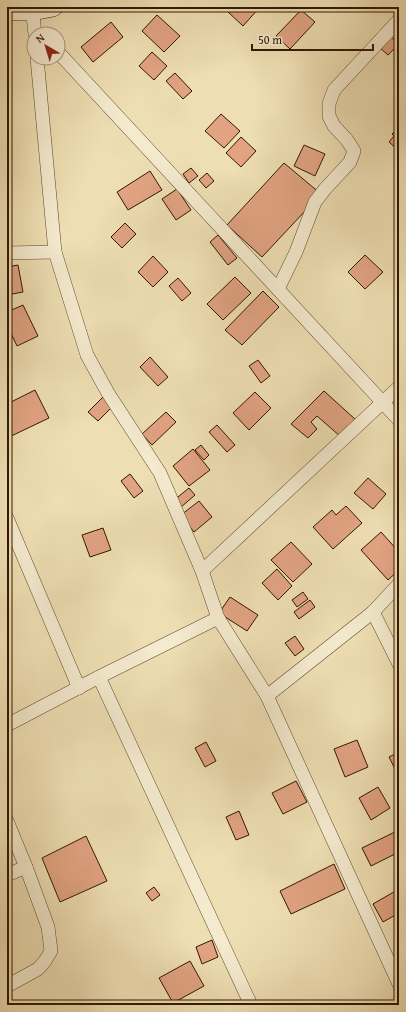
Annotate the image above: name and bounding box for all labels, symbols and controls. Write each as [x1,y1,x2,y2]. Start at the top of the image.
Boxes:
north arrow [26,26,66,66]
scale bar [252,26,373,52]
text: N [32,29,48,47]
text: 50 m [258,31,282,48]

